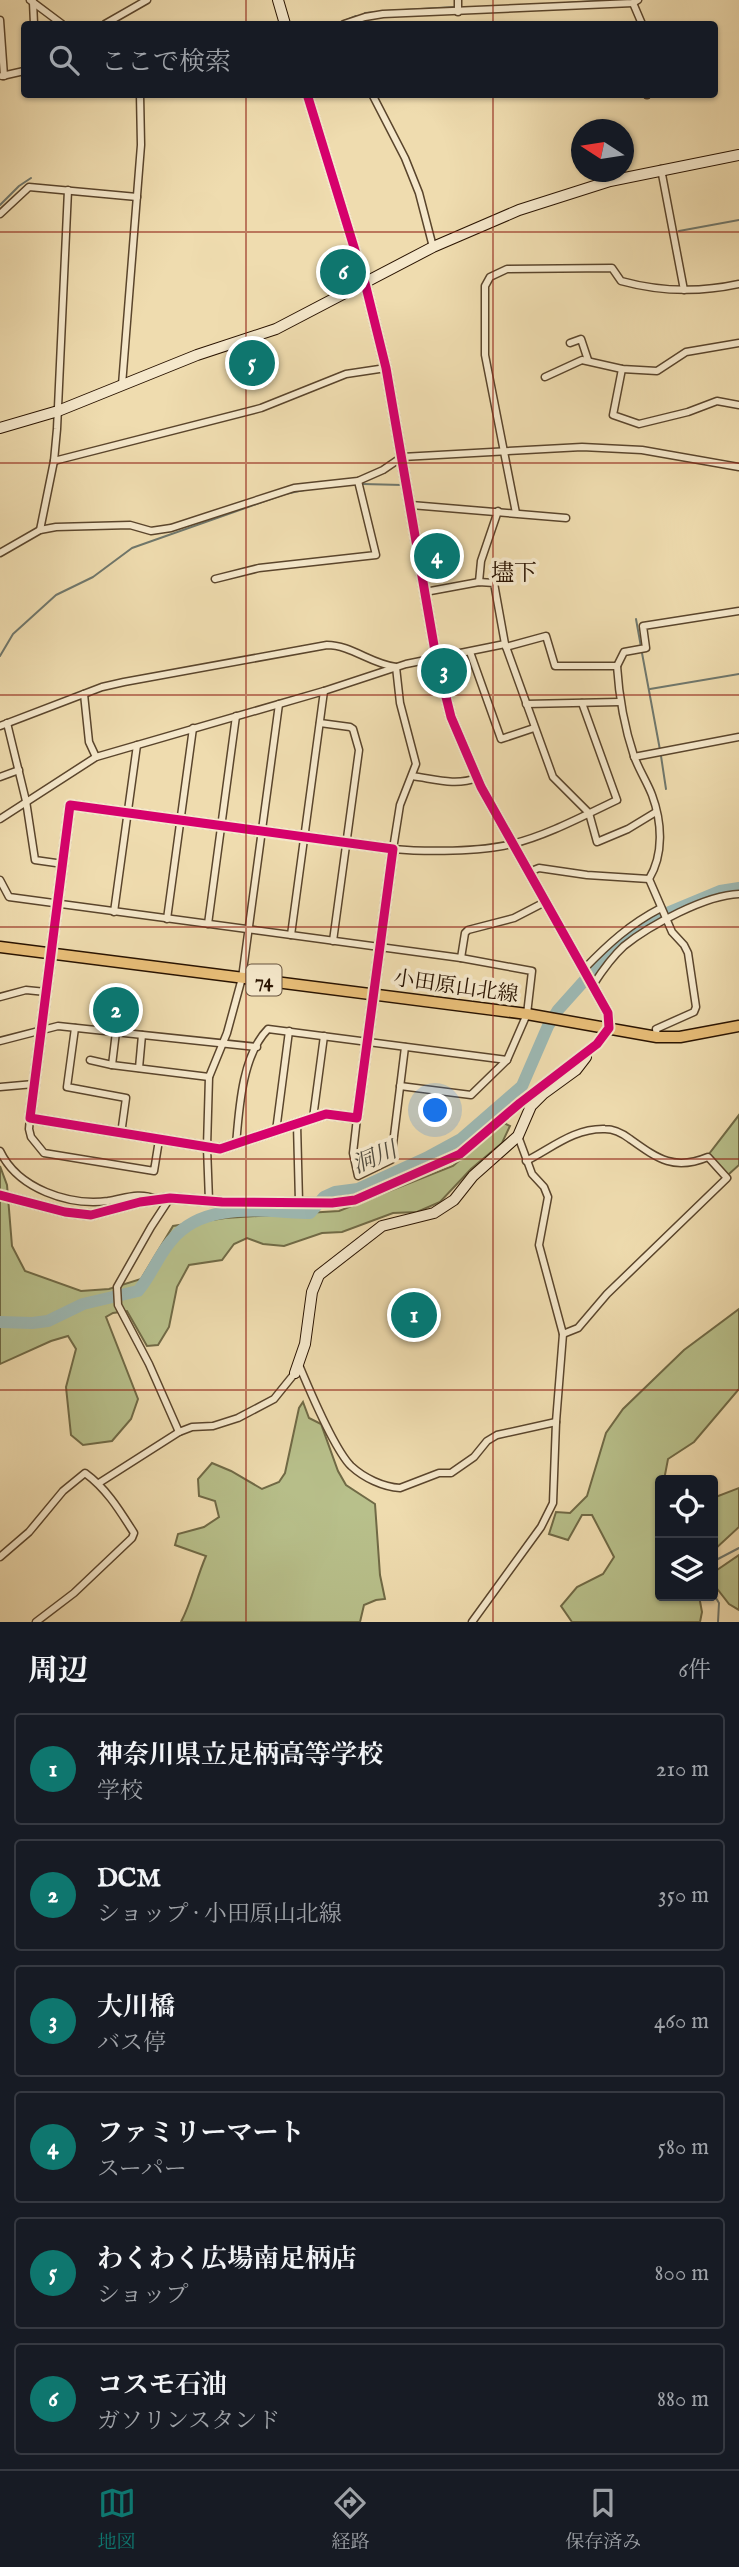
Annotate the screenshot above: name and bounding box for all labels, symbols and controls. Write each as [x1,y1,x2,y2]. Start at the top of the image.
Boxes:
search box [21,21,718,98]
icon: search [45,41,83,79]
text: ここで検索 [101,46,231,79]
north arrow [571,119,634,182]
pin: 6 [320,246,366,298]
pin: 5 [229,337,275,389]
pin: 4 [414,530,460,582]
district label: 壗下 [491,559,537,588]
pin: 3 [421,645,467,697]
road number: 74 [246,964,282,996]
street label: 小田原山北線 [392,965,520,1010]
pin: 2 [93,984,139,1036]
your location [418,1093,452,1127]
water label: 洞川 [348,1135,404,1181]
pin: 1 [391,1289,437,1341]
map controls [655,1475,718,1601]
button: locate [655,1475,718,1538]
button: layers [655,1538,718,1601]
text: 周辺 [28,1653,88,1691]
text: 6件 [678,1656,711,1685]
text: 神奈川県立足柄高等学校 [97,1739,383,1772]
text: 1 [49,1755,57,1784]
text: 210 m [656,1755,709,1784]
text: 学校 [97,1777,143,1806]
text: DCM [97,1862,161,1895]
text: 2 [48,1881,58,1910]
text: 350 m [658,1881,709,1910]
text: ショップ · 小田原山北線 [97,1900,342,1929]
text: 大川橋 [97,1991,175,2024]
text: 3 [49,2007,57,2036]
text: 460 m [654,2007,709,2036]
text: バス停 [97,2029,166,2058]
text: ファミリーマート [97,2117,304,2150]
text: 4 [47,2133,59,2162]
text: 580 m [658,2133,709,2162]
text: スーパー [97,2155,187,2184]
text: わくわく広場南足柄店 [97,2243,357,2276]
text: 5 [49,2259,57,2288]
text: 800 m [655,2259,709,2288]
text: ショップ [97,2281,189,2310]
text: コスモ石油 [97,2369,227,2402]
text: 6 [48,2385,58,2414]
text: 880 m [657,2385,709,2414]
text: ガソリンスタンド [97,2407,280,2436]
tab: 地図 [98,2484,136,2555]
tab: 経路 [331,2484,369,2555]
tab: 保存済み [565,2484,641,2555]

